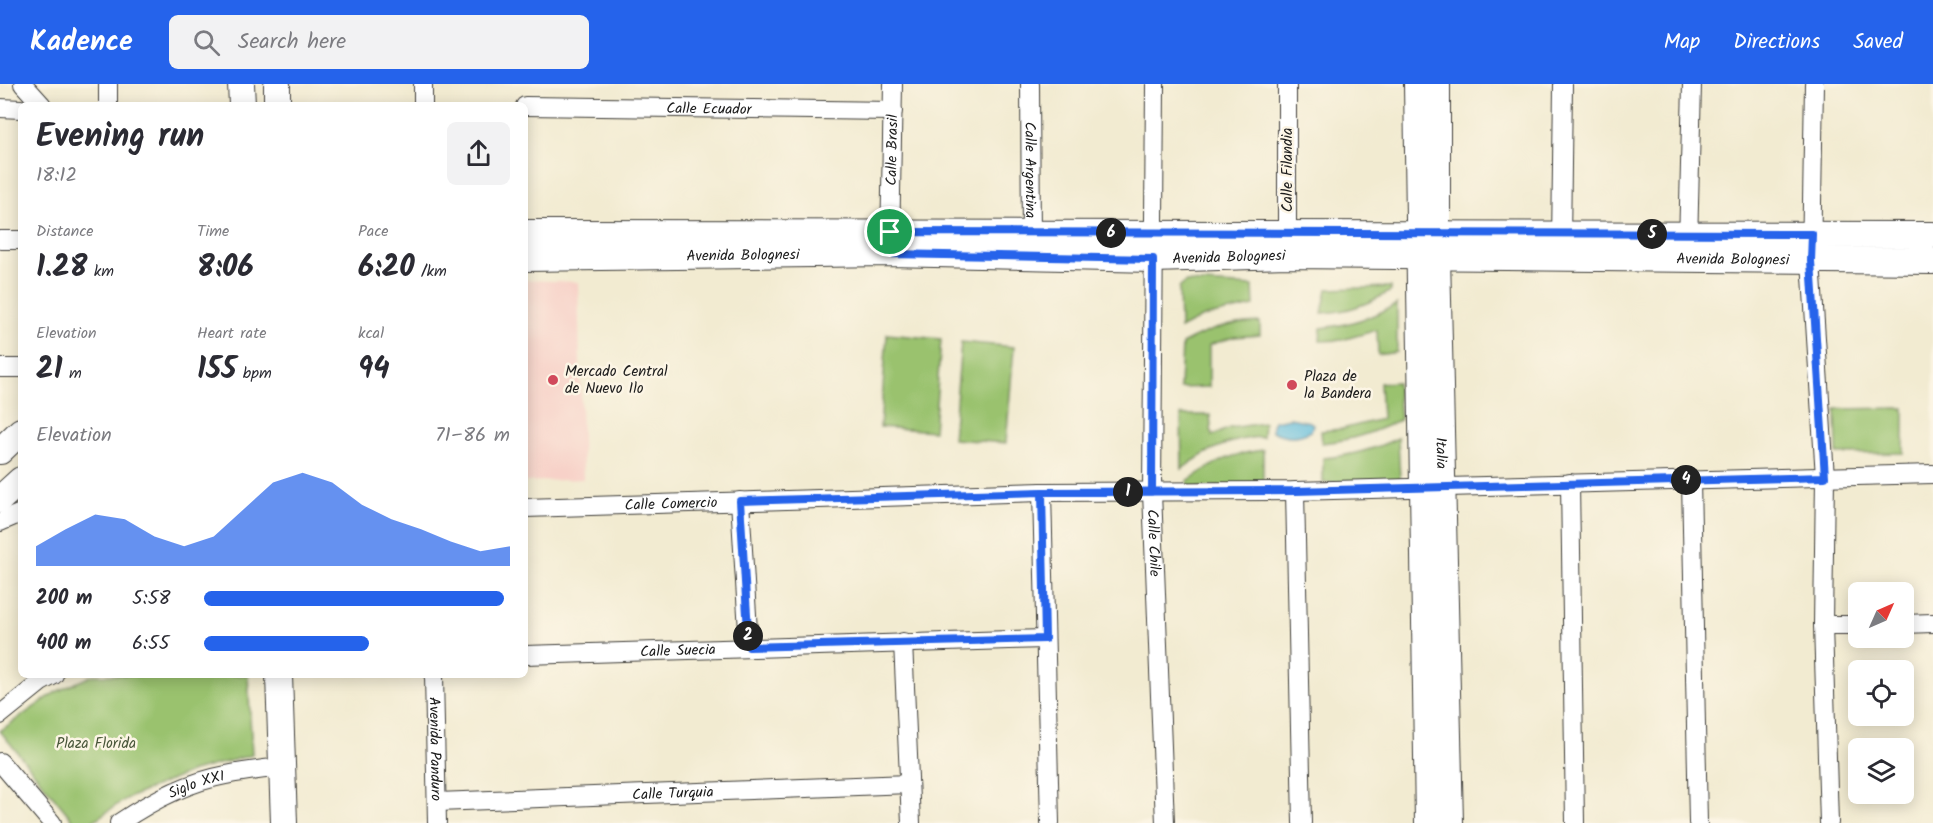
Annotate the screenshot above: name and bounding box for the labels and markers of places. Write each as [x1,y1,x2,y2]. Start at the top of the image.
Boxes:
pin [864,206,915,257]
pin: 6 [1096,218,1126,248]
pin: 5 [1637,219,1667,249]
place label: Mercado Central de Nuevo Ilo [565,360,668,401]
place label: Plaza de la Bandera [1304,365,1372,406]
marker: Mercado Central de Nuevo Ilo [546,373,560,387]
marker: Plaza de la Bandera [1285,378,1299,392]
pin: 4 [1671,465,1701,495]
pin: 1 [1113,477,1143,507]
pin: 2 [733,621,763,651]

